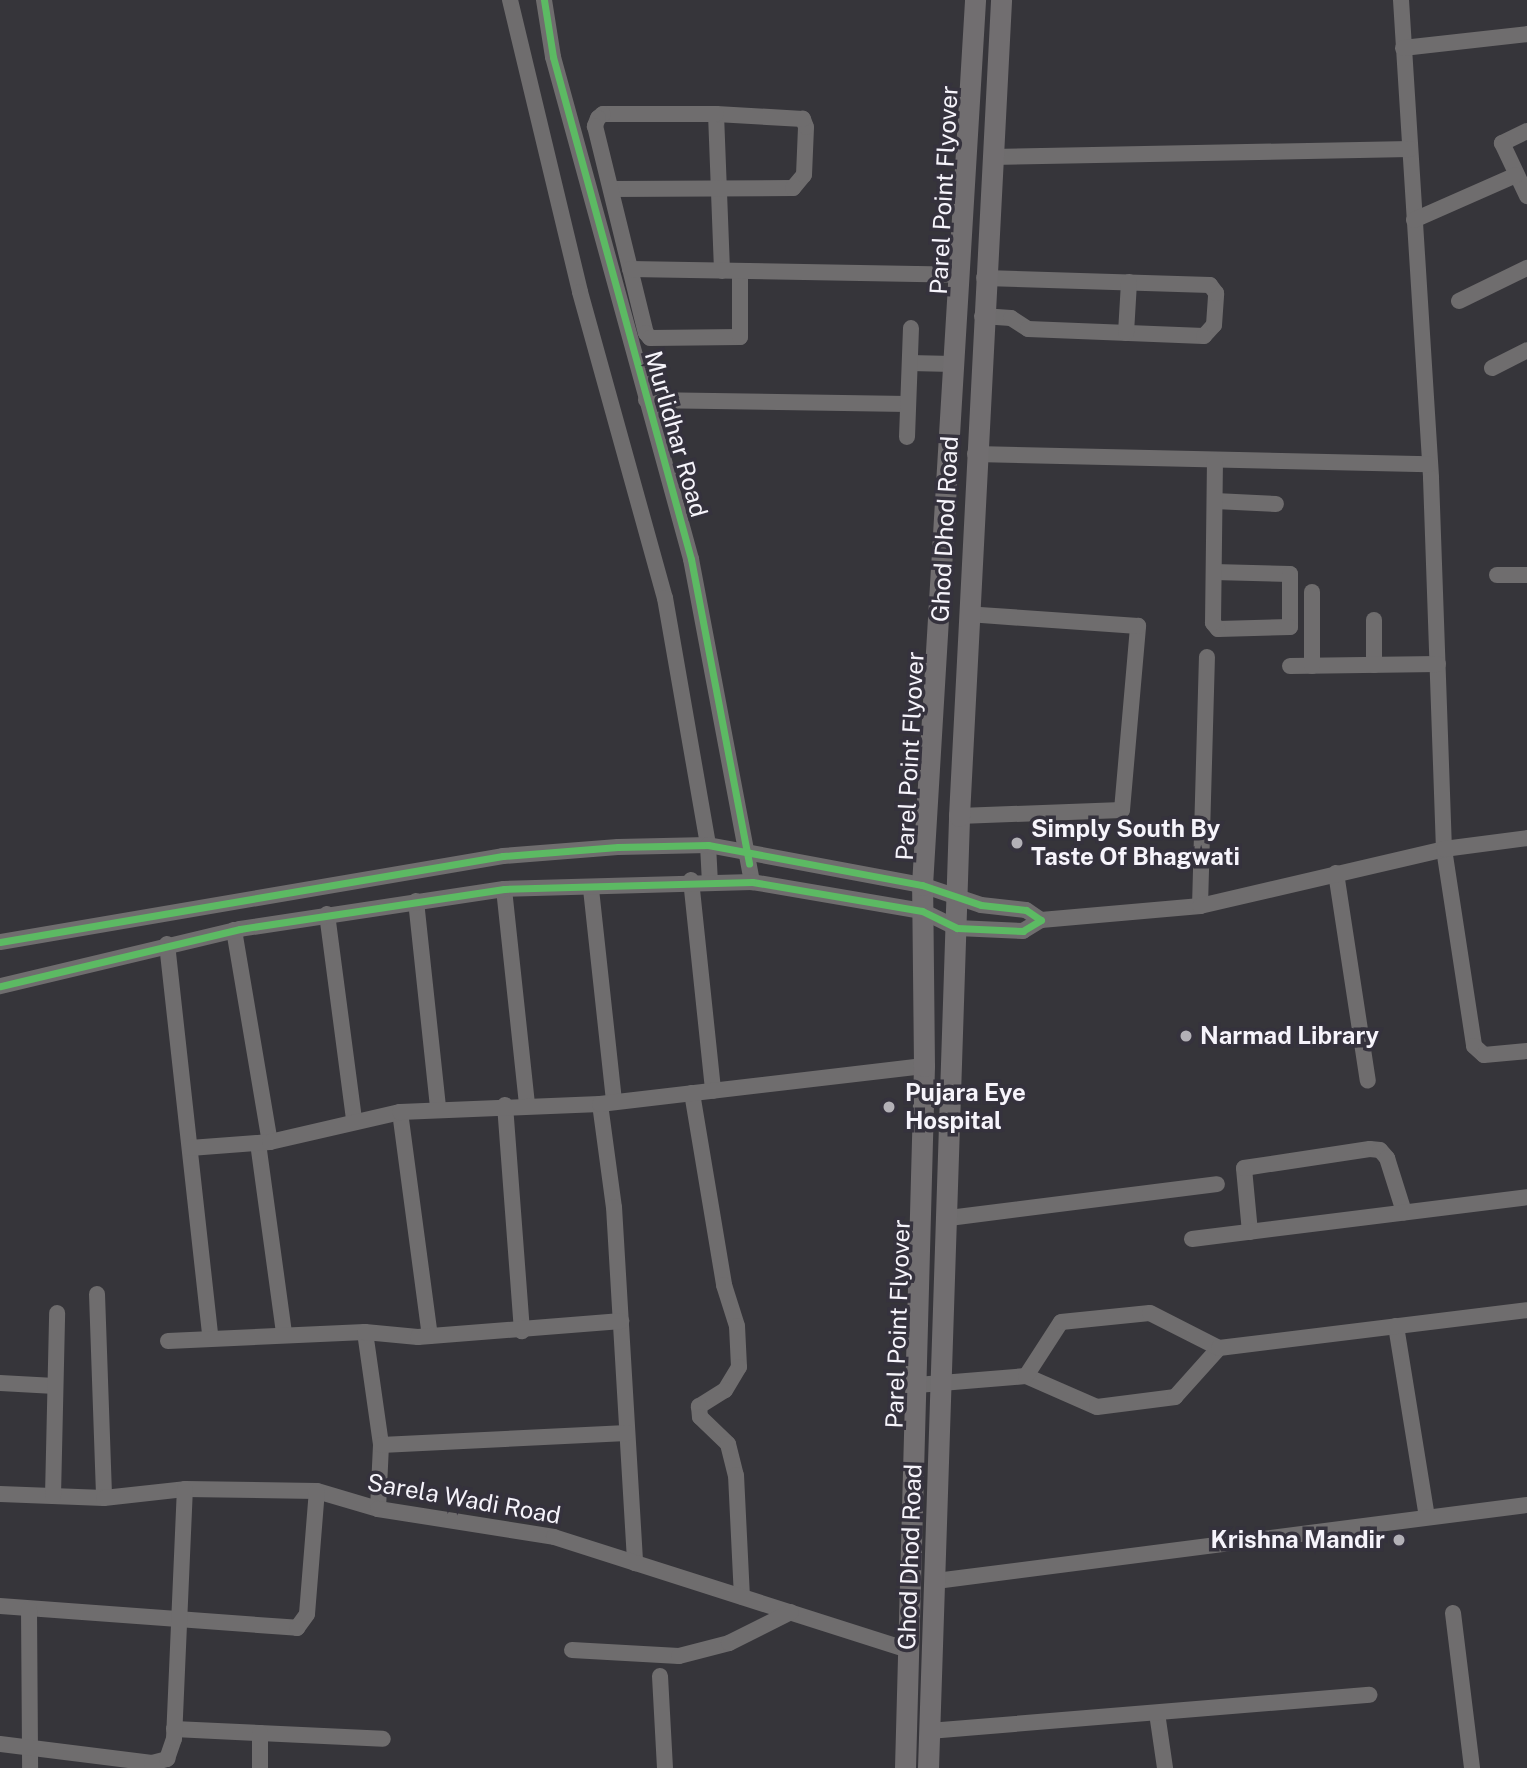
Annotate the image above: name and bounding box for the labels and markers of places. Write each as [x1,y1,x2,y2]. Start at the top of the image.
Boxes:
place label: Simply South By Taste Of Bhagwati [1031,815,1240,871]
marker: Simply South By Taste Of Bhagwati [1009,835,1025,851]
place label: Narmad Library [1200,1022,1379,1050]
marker: Narmad Library [1178,1028,1194,1044]
place label: Pujara Eye Hospital [905,1079,1026,1135]
marker: Pujara Eye Hospital [879,1097,899,1117]
place label: Krishna Mandir [1211,1526,1385,1554]
marker: Krishna Mandir [1391,1532,1407,1548]

